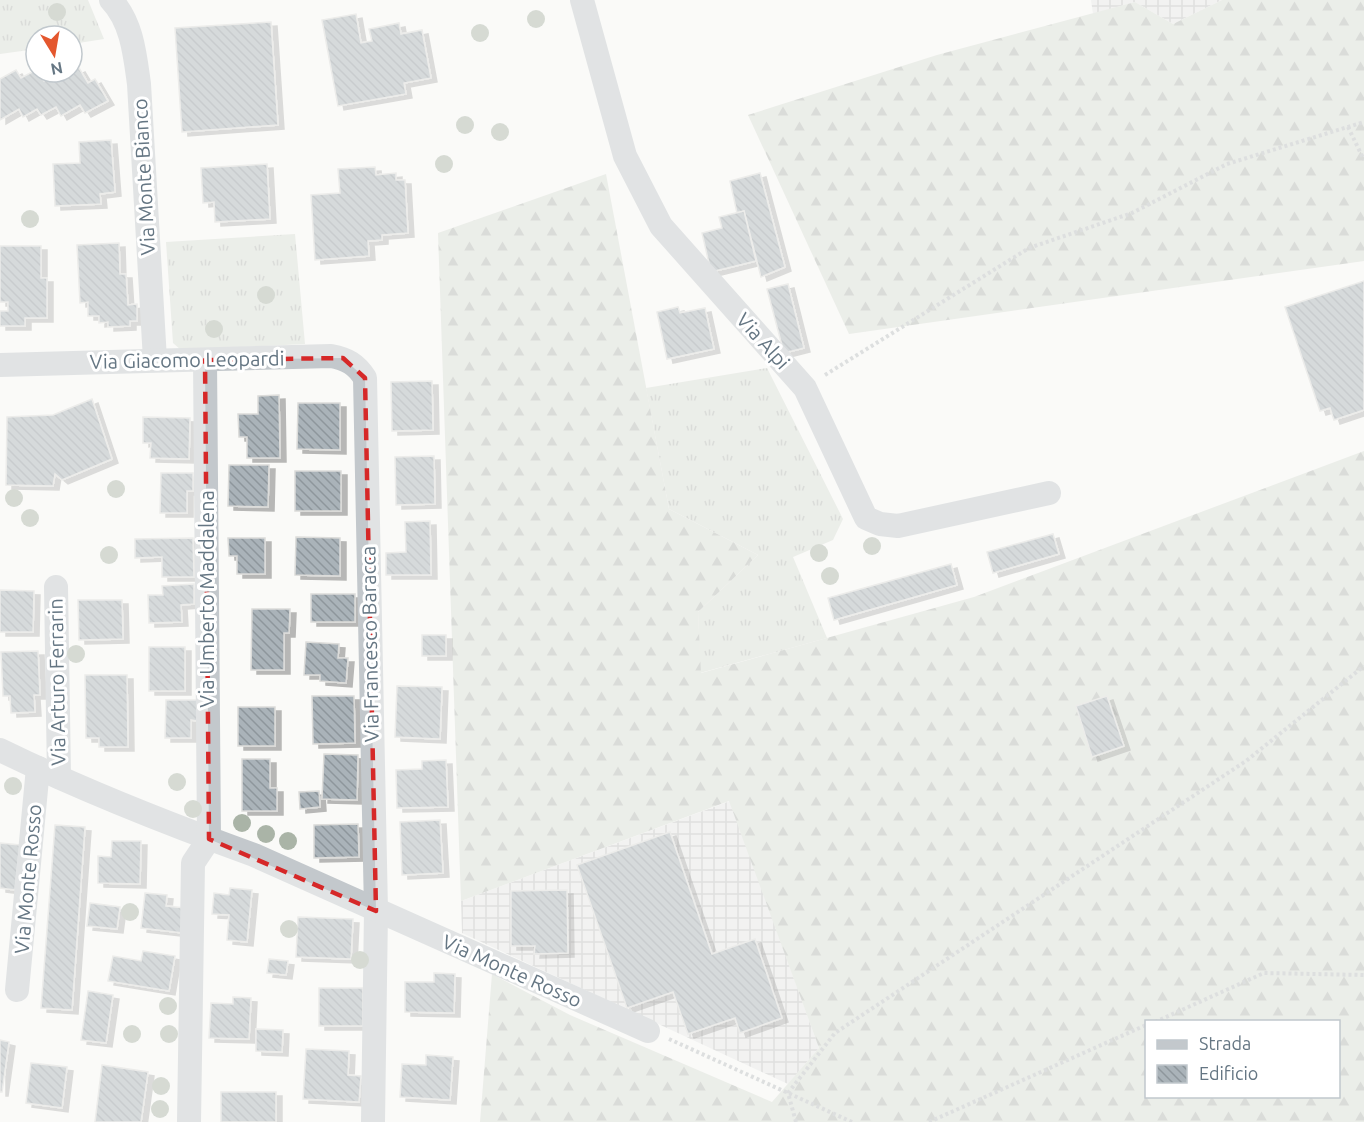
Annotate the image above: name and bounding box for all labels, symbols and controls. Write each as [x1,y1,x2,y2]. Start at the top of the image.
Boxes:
north arrow [24,24,84,84]
text: N [49,59,64,79]
street label: Via Monte Bianco [128,98,159,256]
street label: Via Alpi [732,308,795,374]
street label: Via Giacomo Leopardi [89,346,285,373]
street label: Via Umberto Maddalena [195,490,218,708]
street label: Via Francesco Baracca [356,546,383,742]
street label: Via Arturo Ferrarin [44,598,69,766]
street label: Via Monte Rosso [10,803,46,955]
street label: Via Monte Rosso [439,929,585,1012]
legend [1145,1020,1340,1098]
text: Strada [1199,1033,1251,1053]
text: Edificio [1199,1063,1258,1083]

